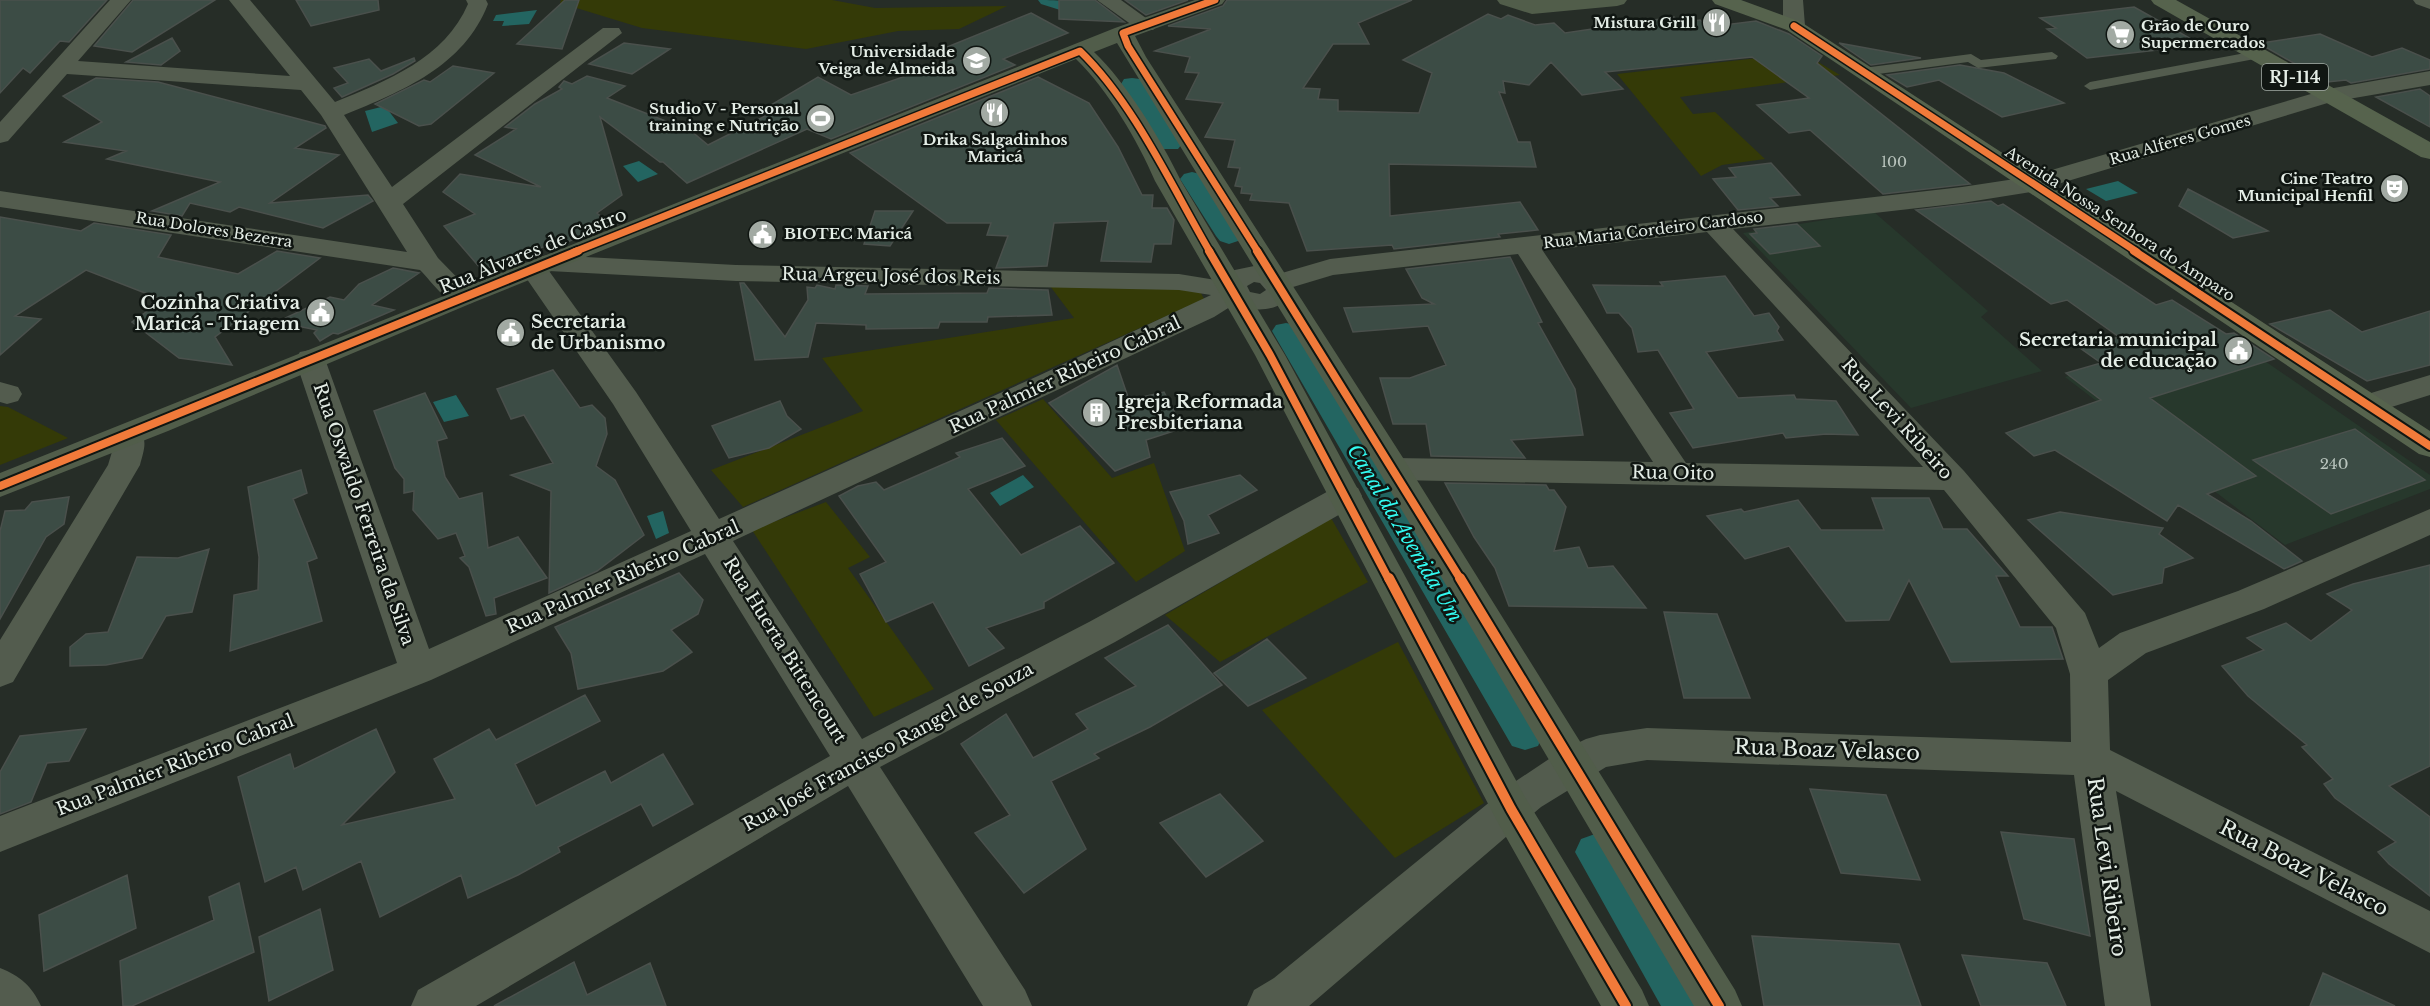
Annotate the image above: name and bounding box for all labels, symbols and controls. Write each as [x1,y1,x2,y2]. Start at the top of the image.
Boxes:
restaurant icon: Mistura Grill [1701,7,1733,39]
place label: Mistura Grill [1593,13,1697,32]
place label: Grão de Ouro Supermercados [2141,16,2265,52]
supermarket icon: Grão de Ouro Supermercados [2104,19,2136,51]
place label: Universidade Veiga de Almeida [817,42,955,78]
school or university icon: Universidade Veiga de Almeida [960,45,992,77]
road number: RJ-114 [2262,64,2328,90]
restaurant icon: Drika Salgadinhos Maricá [979,97,1011,129]
place label: Studio V - Personal training e Nutrição [649,99,800,135]
sports icon: Studio V - Personal training e Nutrição [804,102,836,134]
street label: Rua Alferes Gomes [2107,110,2253,169]
place label: Drika Salgadinhos Maricá [922,130,1068,166]
street label: Avenida Nossa Senhora do Amparo [2001,142,2239,305]
house number: 100 [1881,153,1907,171]
place label: Cine Teatro Municipal Henfil [2238,169,2374,205]
theatre icon: Cine Teatro Municipal Henfil [2378,172,2410,204]
street label: Rua Álvares de Castro [436,202,630,299]
street label: Rua Maria Cordeiro Cardoso [1542,207,1764,252]
street label: Rua Dolores Bezerra [134,208,294,251]
public building icon: BIOTEC Maricá [747,218,779,250]
place label: BIOTEC Maricá [784,224,913,243]
street label: Rua Argeu José dos Reis [781,263,1001,289]
place label: Cozinha Criativa Maricá - Triagem [134,292,301,335]
public building icon: Cozinha Criativa Maricá - Triagem [305,297,337,329]
place label: Secretaria de Urbanismo [531,311,665,354]
street label: Rua Palmier Ribeiro Cabral [946,312,1184,438]
public building icon: Secretaria de Urbanismo [494,316,526,348]
place label: Secretaria municipal de educação [2019,329,2218,372]
public building icon: Secretaria municipal de educação [2222,334,2254,366]
street label: Rua Levi Ribeiro [1837,354,1957,484]
street label: Rua Oswaldo Ferreira da Silva [309,380,419,648]
place label: Igreja Reformada Presbiteriana [1117,391,1283,434]
building icon: Igreja Reformada Presbiteriana [1080,396,1112,428]
water label: Canal da Avenida Um [1342,440,1468,626]
house number: 240 [2320,454,2348,473]
street label: Rua Oito [1631,461,1715,485]
street label: Rua Palmier Ribeiro Cabral [503,516,743,638]
street label: Rua Huerta Bittencourt [719,553,851,747]
street label: Rua José Francisco Rangel de Souza [739,658,1037,836]
street label: Rua Palmier Ribeiro Cabral [53,709,297,821]
street label: Rua Boaz Velasco [1734,734,1920,766]
street label: Rua Levi Ribeiro [2082,775,2132,959]
street label: Rua Boaz Velasco [2215,814,2393,922]

